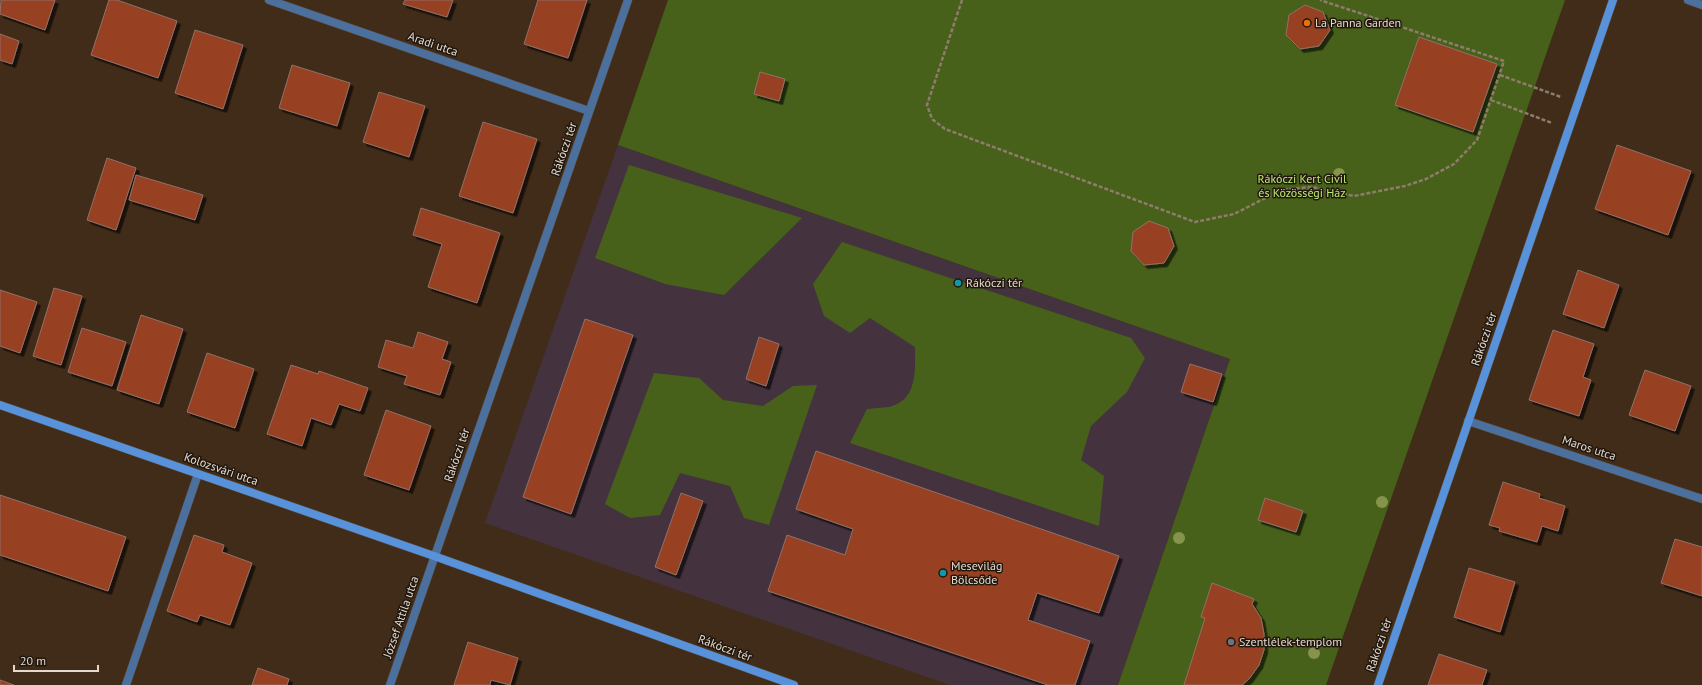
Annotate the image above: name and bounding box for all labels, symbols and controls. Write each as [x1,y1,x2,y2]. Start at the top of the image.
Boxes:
place label: La Panna Garden [1315,15,1401,30]
marker: La Panna Garden [1302,18,1312,28]
street label: Aradi utca [406,28,460,59]
street label: Rákóczi tér [547,120,580,178]
park label: Rákóczi Kert Civil és Közösségi Ház [1257,171,1347,200]
place label: Rákóczi tér [966,275,1022,290]
marker: Rákóczi tér [953,278,963,288]
street label: Rákóczi tér [1467,310,1500,368]
street label: Rákóczi tér [440,426,473,484]
street label: Maros utca [1560,432,1618,463]
street label: Kolozsvári utca [182,449,260,488]
place label: Mesevilág Bölcsőde [951,558,1002,587]
marker: Mesevilág Bölcsőde [938,568,948,578]
street label: József Attila utca [379,574,422,661]
street label: Rákóczi tér [1362,616,1395,674]
street label: Rákóczi tér [696,631,754,664]
place label: Szentlélek-templom [1239,634,1342,649]
marker: Szentlélek-templom [1226,637,1236,647]
scale bar [14,647,98,673]
text: 20 m [20,653,46,668]

